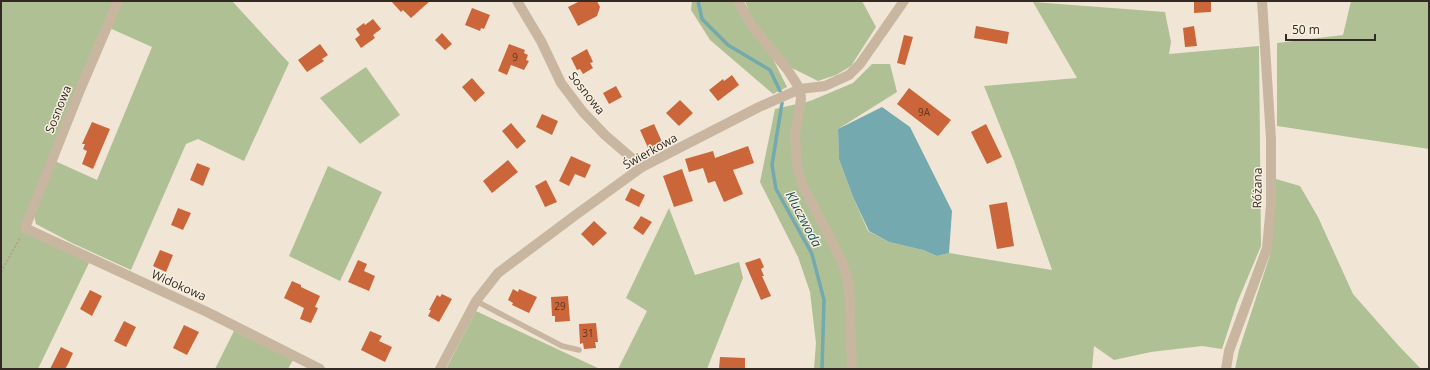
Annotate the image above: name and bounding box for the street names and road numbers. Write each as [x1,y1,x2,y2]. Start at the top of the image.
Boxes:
street label: Sosnowa [565,68,609,118]
street label: Sosnowa [41,83,75,135]
street label: Świerkowa [620,129,680,173]
street label: Różana [1248,167,1266,209]
street label: Widokowa [149,265,209,305]

